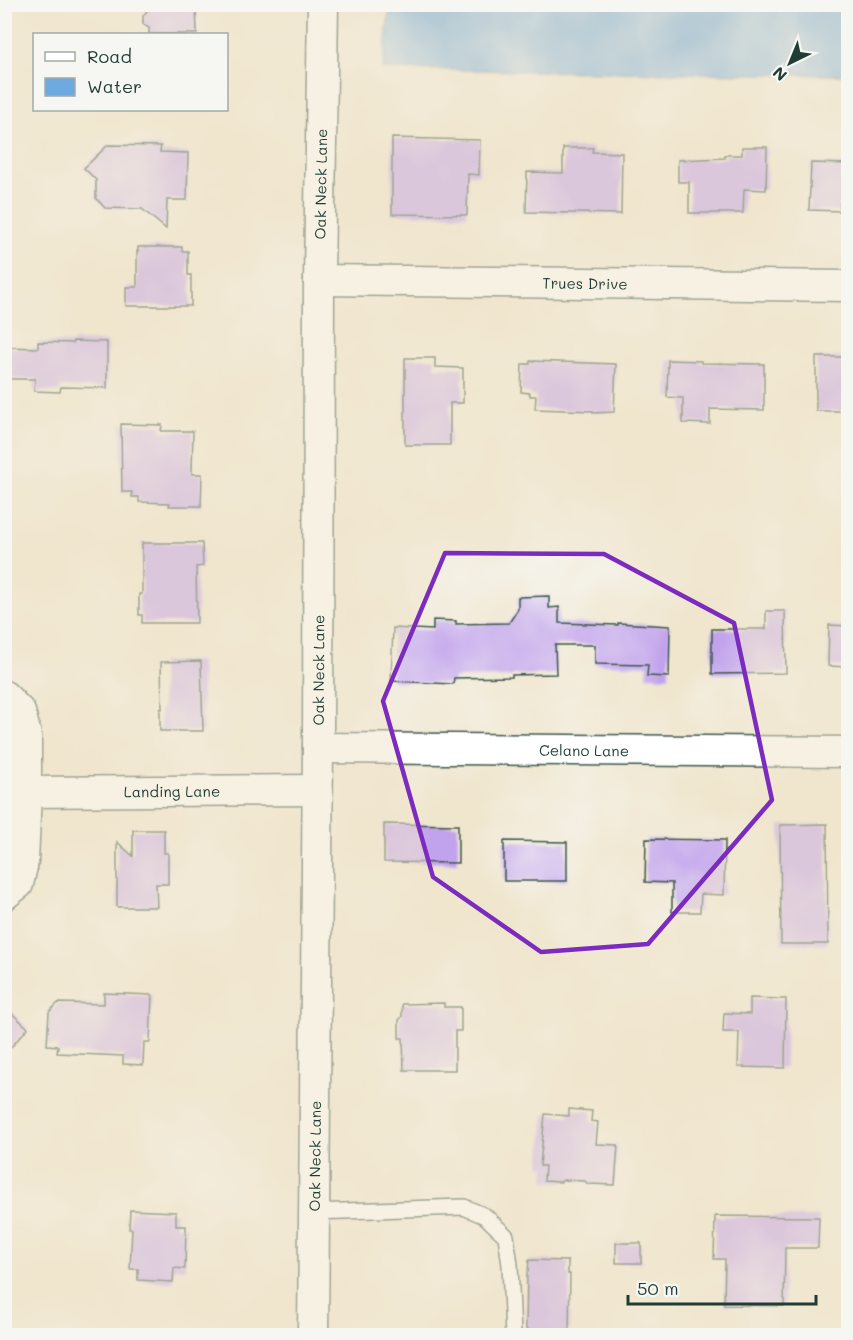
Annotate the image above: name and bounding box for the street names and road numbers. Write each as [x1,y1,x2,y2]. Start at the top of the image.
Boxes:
street label: Oak Neck Lane [310,128,331,240]
street label: Trues Drive [542,273,628,293]
street label: Oak Neck Lane [308,615,328,725]
street label: Celano Lane [539,740,629,760]
street label: Landing Lane [124,781,220,801]
street label: Oak Neck Lane [304,1100,325,1212]

